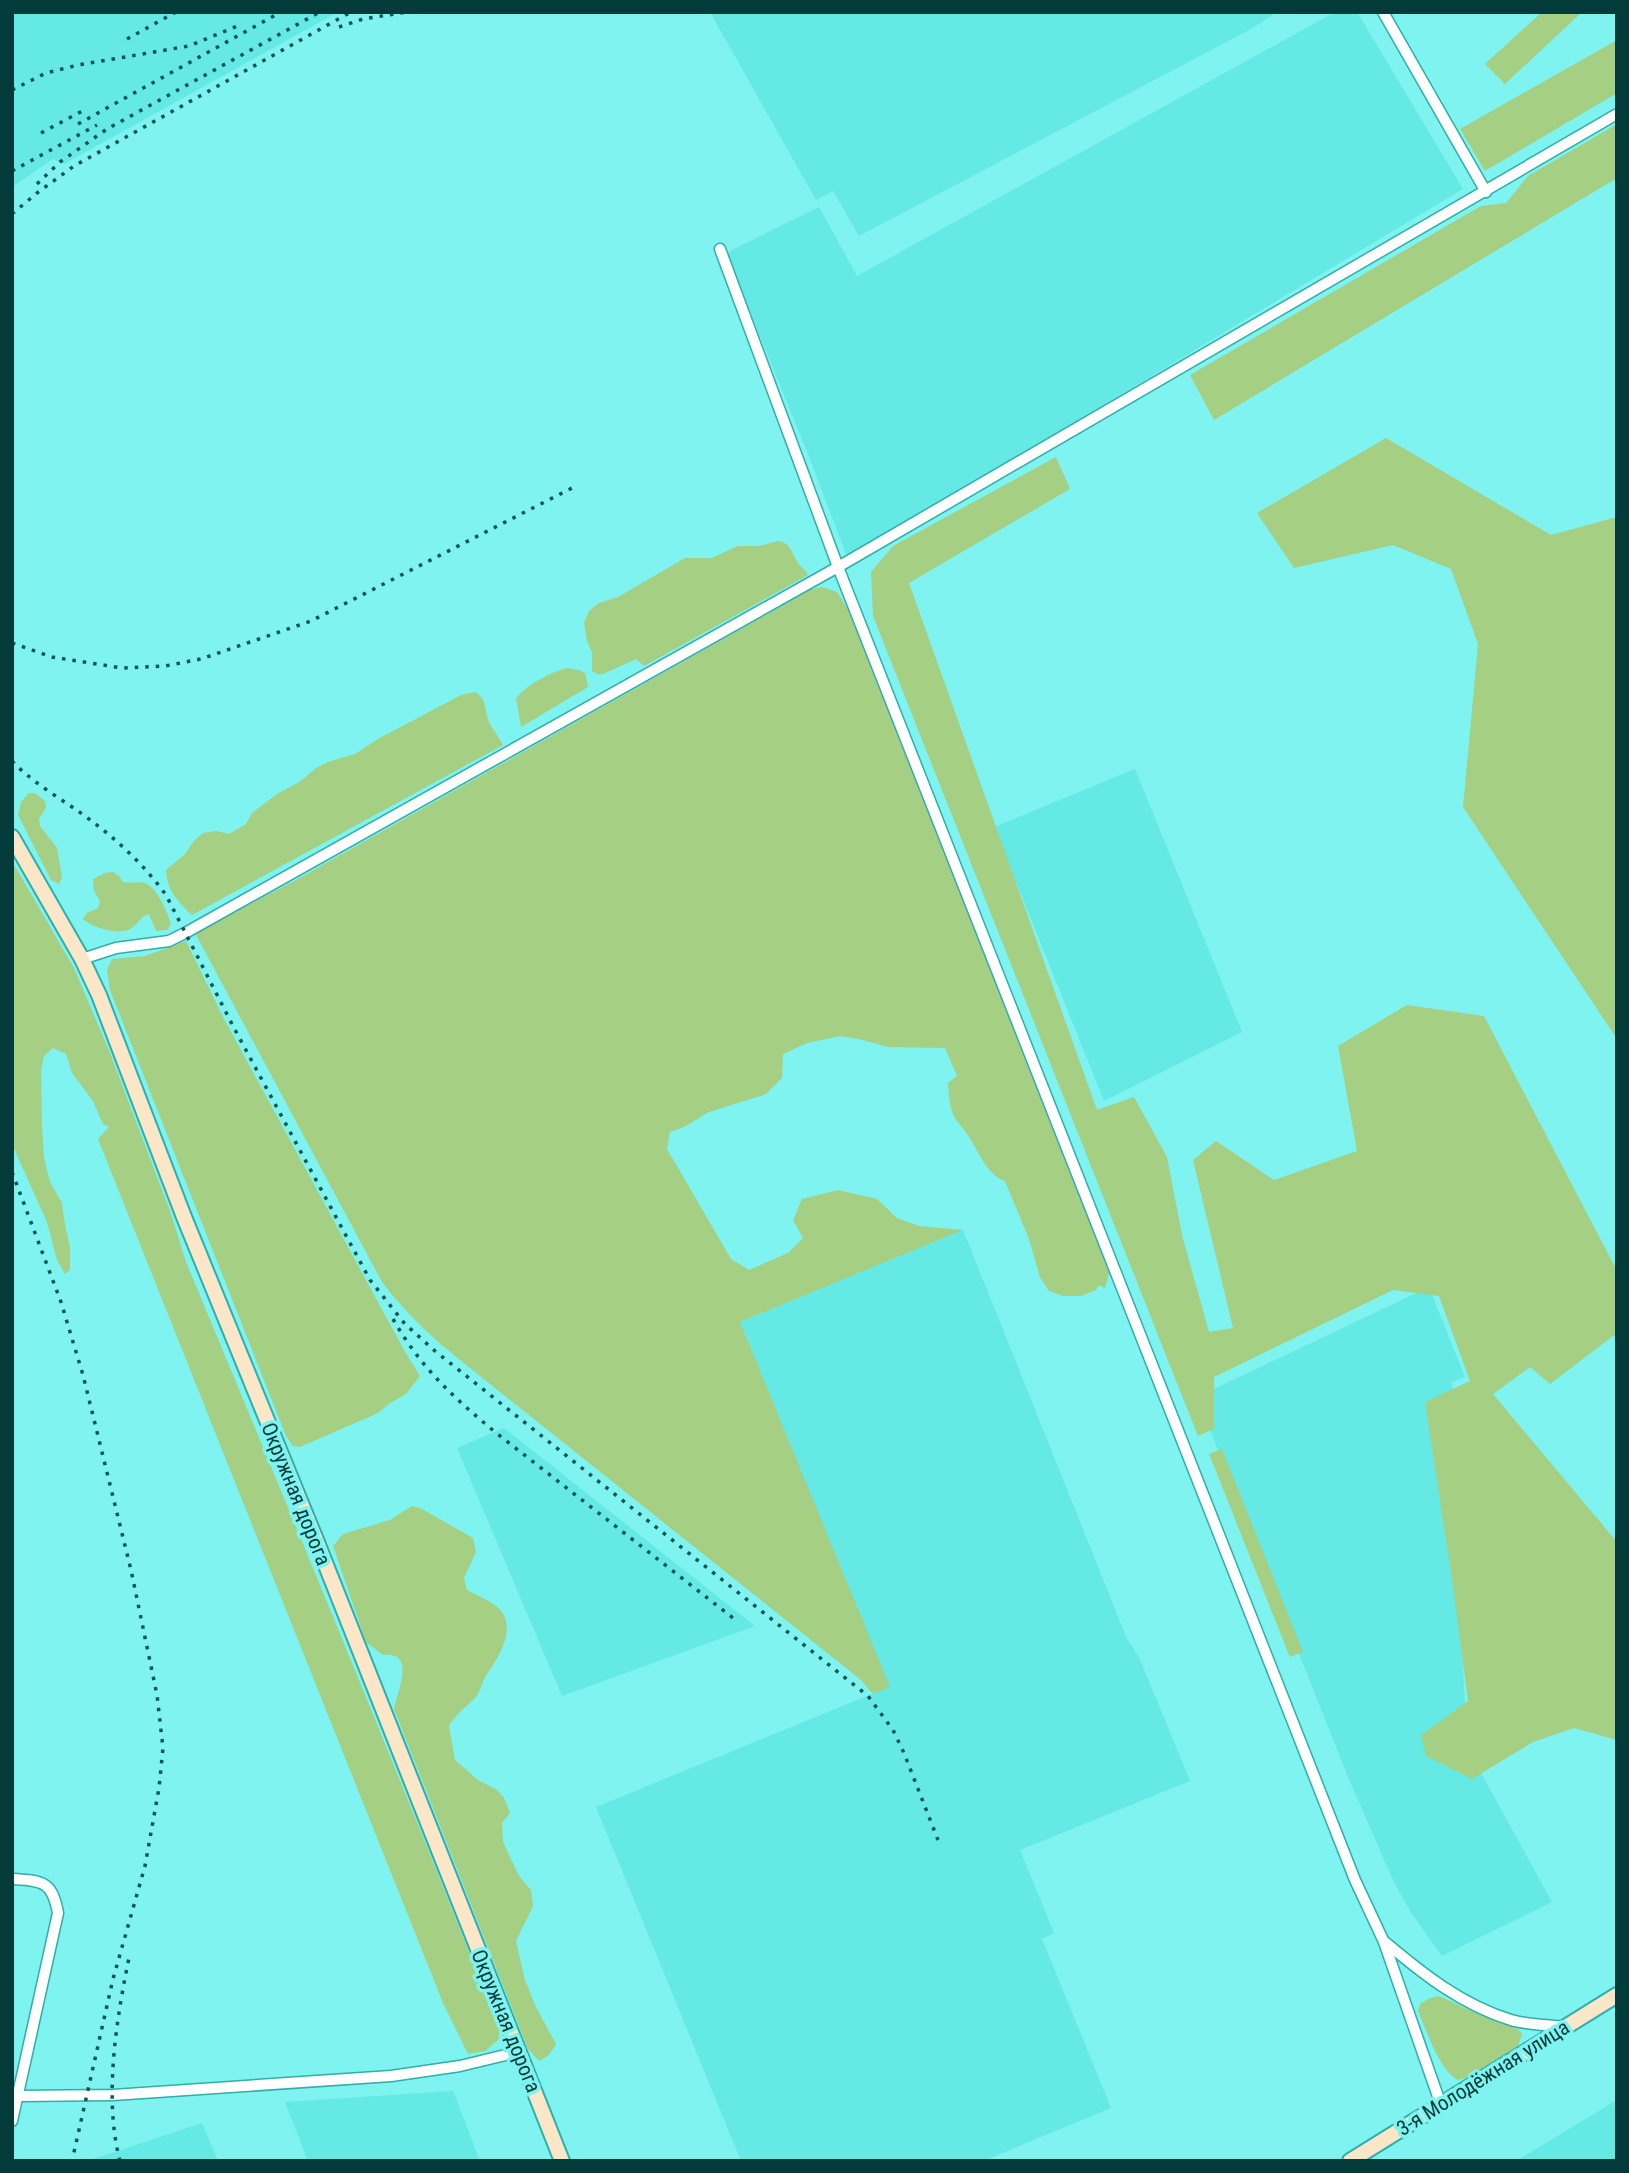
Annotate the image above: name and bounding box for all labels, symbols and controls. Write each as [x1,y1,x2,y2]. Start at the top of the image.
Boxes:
street label: Окружная дорога [256,1419,336,1569]
street label: Окружная дорога [466,1946,546,2096]
street label: 3-я Молодёжная улица [1392,2015,1574,2141]

